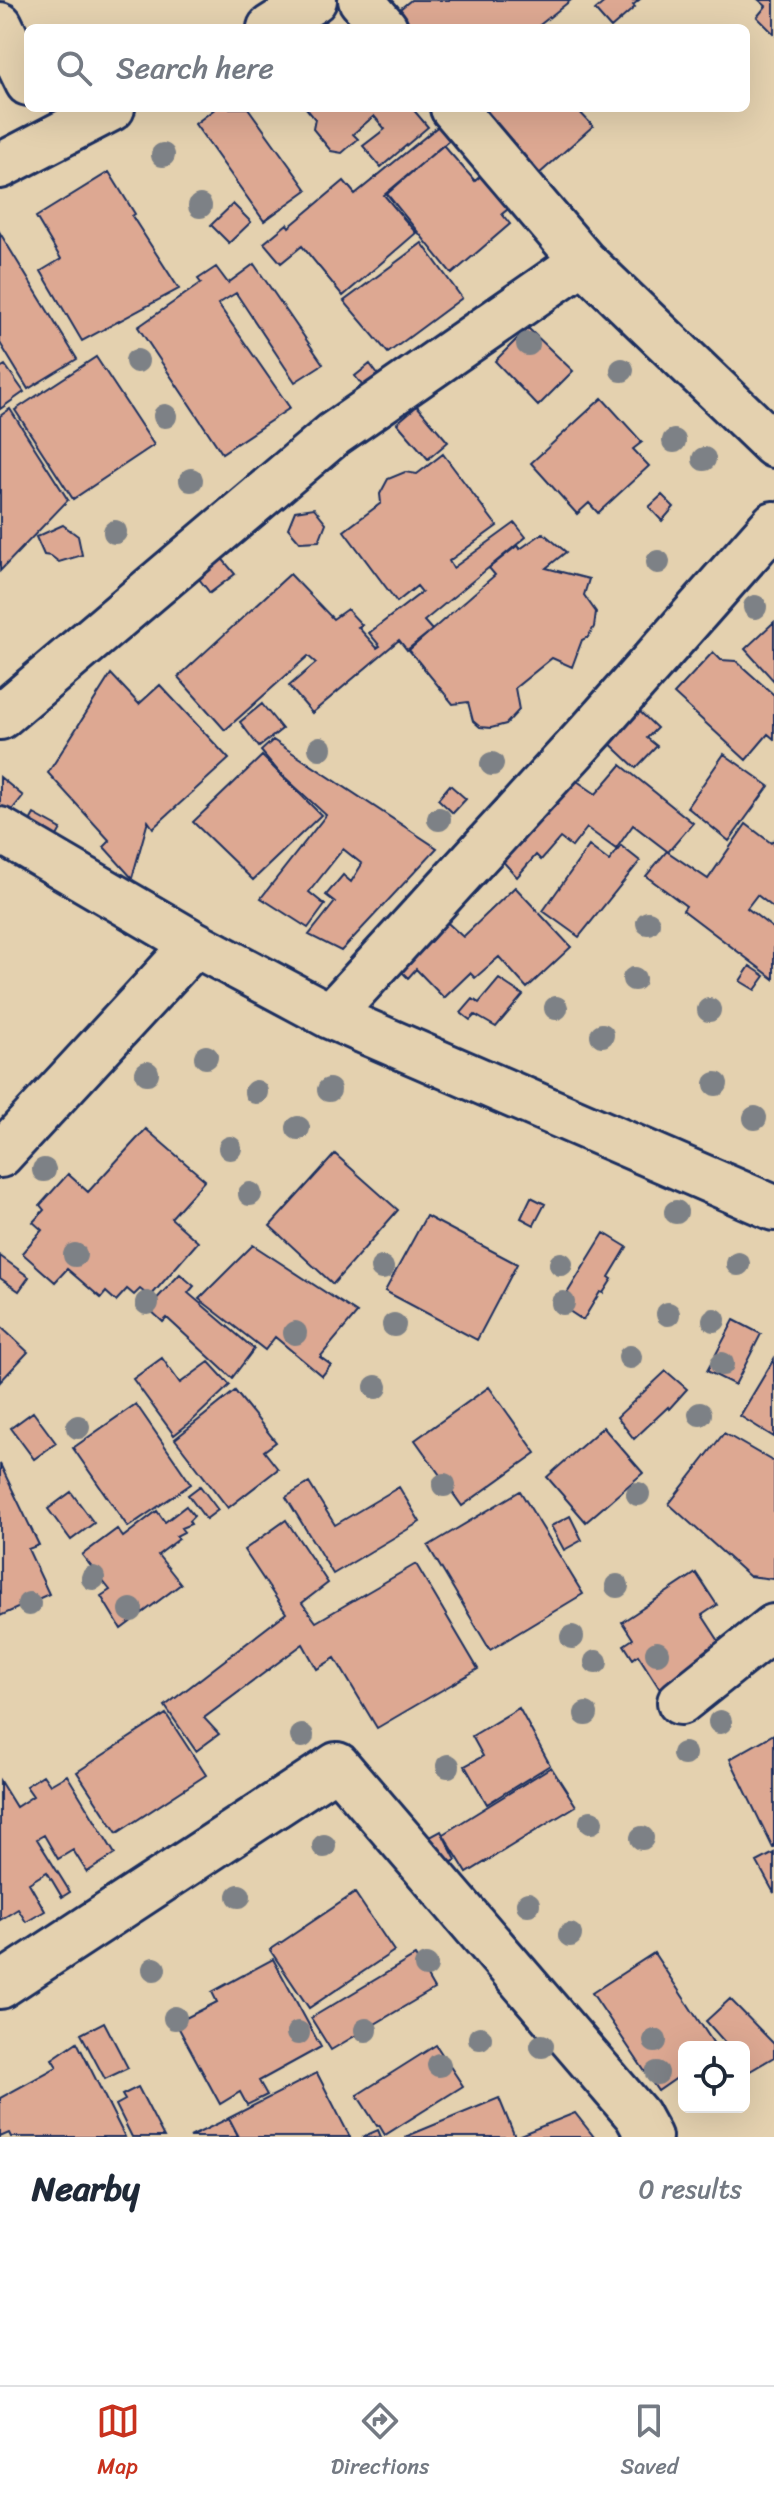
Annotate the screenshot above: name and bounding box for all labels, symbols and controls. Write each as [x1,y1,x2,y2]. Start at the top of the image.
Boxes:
search box [24,24,750,112]
text: Search here [116,41,274,95]
icon: search [52,46,96,90]
map controls [678,2041,750,2113]
button: locate [678,2041,750,2113]
text: Nearby [32,2159,140,2219]
text: 0 results [638,2166,742,2212]
tab: Map [96,2399,140,2486]
tab: Directions [331,2399,429,2486]
tab: Saved [620,2399,678,2486]

